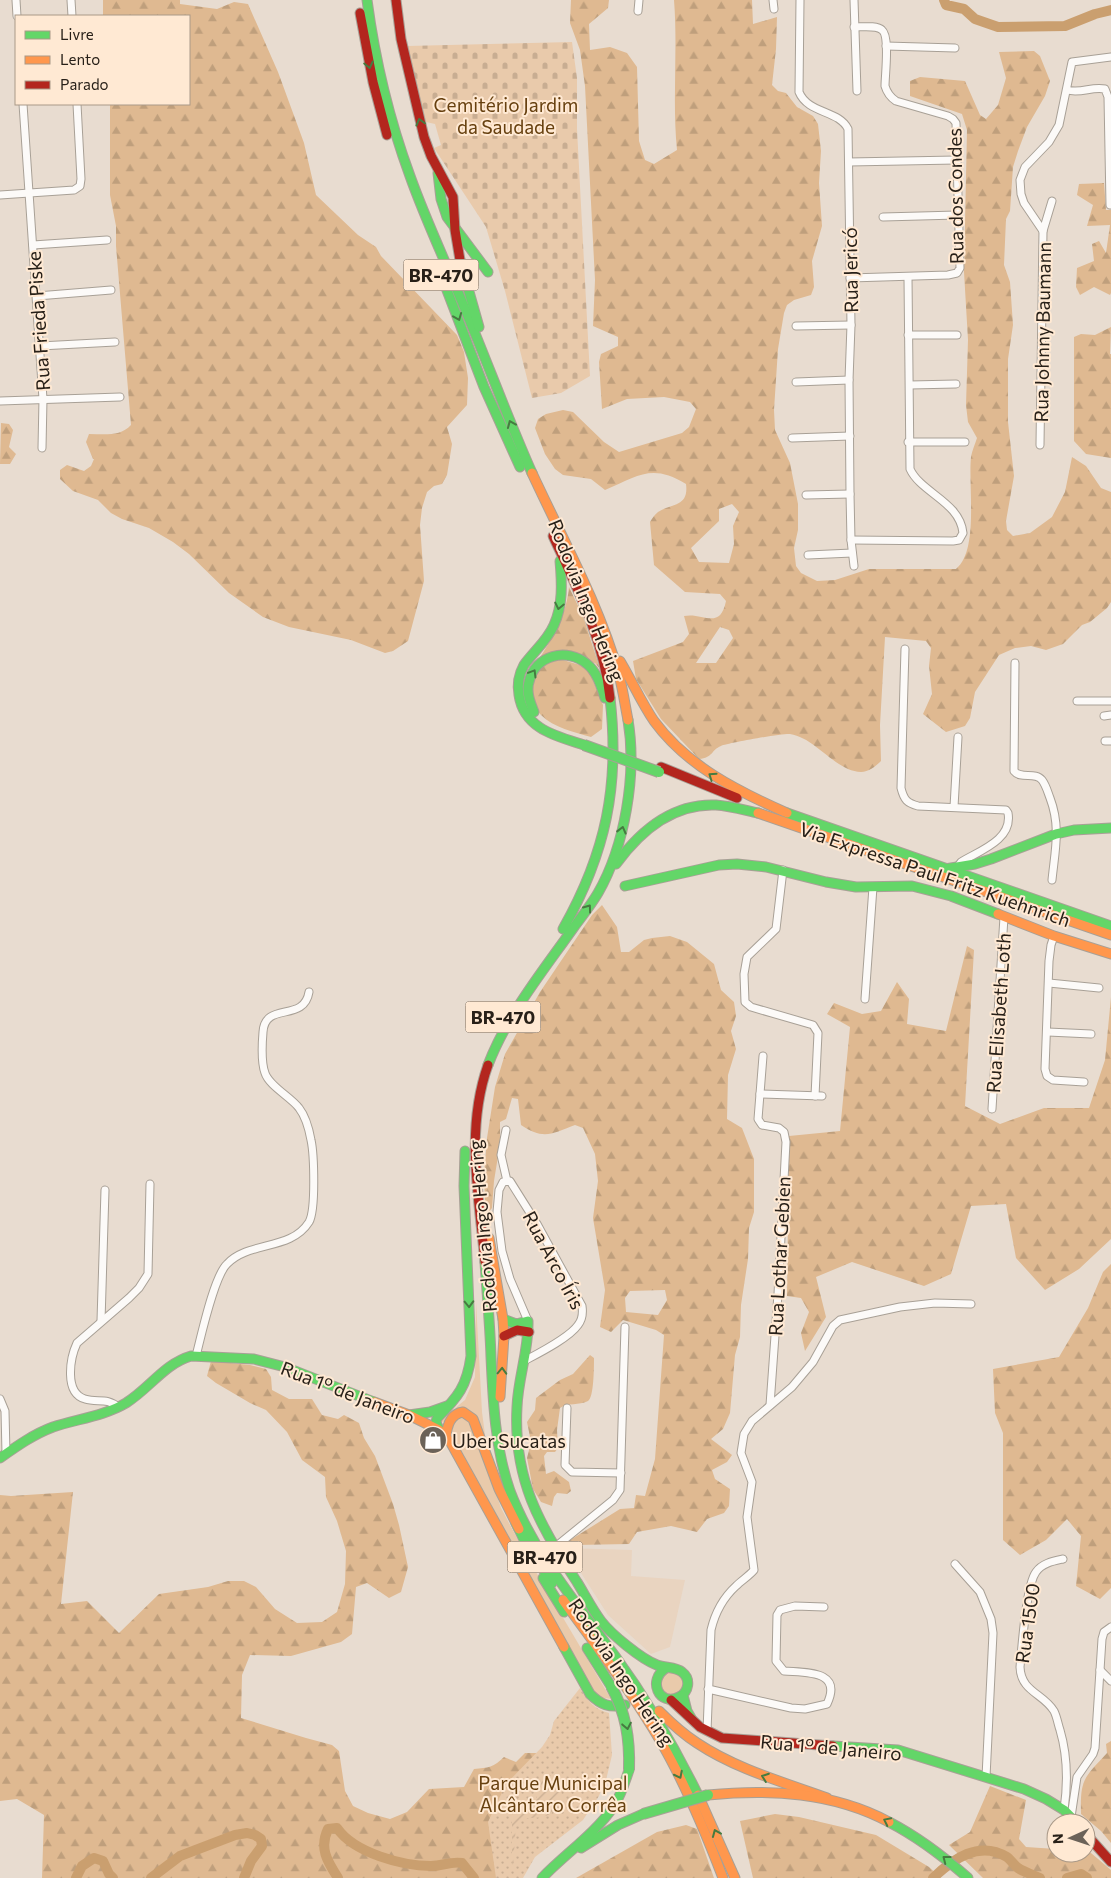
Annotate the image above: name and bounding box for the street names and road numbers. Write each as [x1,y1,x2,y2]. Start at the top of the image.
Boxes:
street label: Rua dos Condes [942,128,968,264]
street label: Rua Jericó [838,227,862,313]
street label: Rua Johnny Baumann [1029,241,1055,423]
street label: Rua Frieda Piske [22,250,54,392]
road number: BR-470 [404,260,478,290]
street label: Rodovia Ingo Hering [544,516,630,684]
street label: Via Expressa Paul Fritz Kuehnrich [797,817,1073,931]
street label: Rua Elisabeth Loth [981,932,1015,1094]
road number: BR-470 [466,1002,540,1032]
street label: Rodovia Ingo Hering [463,1139,501,1313]
street label: Rua Lothar Gebien [763,1176,795,1336]
street label: Rua Arco Íris [518,1207,590,1313]
street label: Rua 1º de Janeiro [278,1356,418,1428]
road number: BR-470 [508,1541,582,1572]
street label: Rua 1500 [1010,1581,1044,1665]
street label: Rodovia Ingo Hering [564,1594,680,1750]
street label: Rua 1º de Janeiro [759,1729,903,1765]

